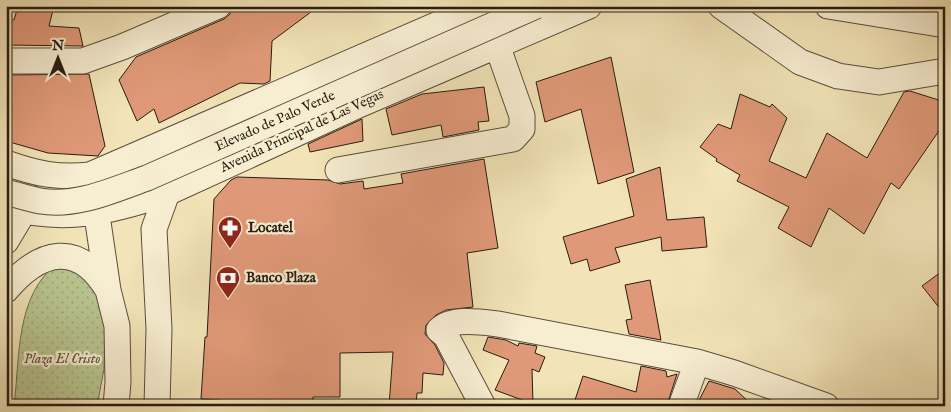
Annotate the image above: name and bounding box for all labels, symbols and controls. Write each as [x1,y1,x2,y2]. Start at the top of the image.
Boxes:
north arrow [32,32,82,82]
text: N [51,37,64,55]
street label: Avenida Principal de Las Vegas [216,85,387,177]
street label: Elevado de Palo Verde [212,86,338,156]
pharmacy icon: Locatel [217,215,243,249]
place label: Locatel [248,219,294,237]
bank icon: Banco Plaza [215,265,241,299]
place label: Banco Plaza [246,269,317,287]
park label: Plaza El Cristo [24,350,100,368]

